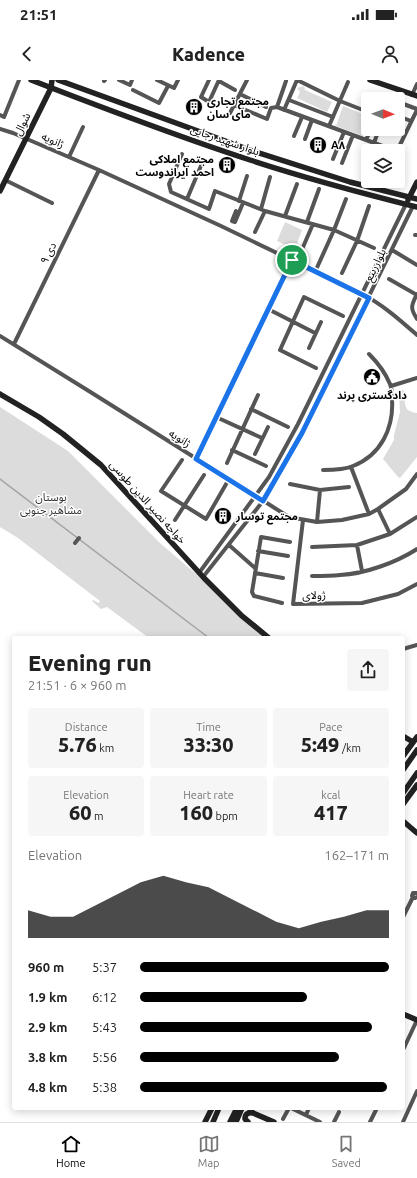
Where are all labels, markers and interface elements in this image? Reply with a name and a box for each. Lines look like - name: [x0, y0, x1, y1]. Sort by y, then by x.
- text: 21:51: [20, 6, 58, 23]
- icon: back: [16, 43, 38, 65]
- icon: person: [379, 43, 401, 65]
- text: Kadence: [172, 44, 245, 64]
- north arrow: [361, 92, 405, 136]
- map controls: [361, 92, 405, 188]
- place label: مجتمع تجاری مای سان: [207, 95, 269, 121]
- building icon: مجتمع تجاری مای سان: [184, 97, 204, 117]
- street label: شوال: [11, 110, 34, 138]
- street label: بلوار شهید رجایی: [189, 123, 261, 158]
- street label: ژانویه: [40, 130, 66, 151]
- building icon: A۸: [308, 135, 328, 155]
- place label: A۸: [331, 139, 346, 151]
- button: layers: [361, 144, 405, 188]
- place label: مجتمع املاکی احمد ایراندوست: [135, 153, 214, 179]
- building icon: مجتمع املاکی احمد ایراندوست: [217, 155, 237, 175]
- street label: ۹ دی: [38, 240, 59, 266]
- pin: [275, 243, 309, 277]
- street label: بلوارربیع: [362, 247, 390, 284]
- icon: arrive: [281, 249, 303, 271]
- public building icon: دادگستری پرند: [362, 367, 382, 387]
- place label: دادگستری پرند: [337, 389, 407, 403]
- street label: ژانویه: [166, 427, 193, 450]
- street label: خواجه نصیر الدین طوسی: [107, 458, 189, 547]
- park label: بوستان مشاهیر جنوبی: [20, 491, 82, 517]
- building icon: مجتمع توسار: [213, 506, 233, 526]
- place label: مجتمع توسار: [235, 510, 298, 525]
- street label: ژولای: [302, 589, 326, 602]
- button: share: [347, 649, 389, 691]
- text: Evening run: [28, 650, 152, 675]
- text: 21:51 · 6 × 960 m: [28, 678, 127, 692]
- text: Distance: [65, 721, 107, 733]
- text: Time: [196, 721, 221, 733]
- text: Pace: [319, 721, 342, 733]
- text: 5.76: [58, 733, 97, 756]
- text: 33:30: [183, 733, 234, 756]
- text: 5:49: [301, 733, 339, 756]
- text: km: [97, 742, 114, 754]
- text: /km: [339, 742, 361, 754]
- text: Elevation: [63, 789, 109, 801]
- text: Heart rate: [183, 789, 234, 801]
- text: kcal: [321, 789, 340, 801]
- text: 60: [69, 801, 91, 824]
- text: 160: [179, 801, 213, 824]
- text: 417: [314, 801, 348, 824]
- text: m: [91, 810, 103, 822]
- text: bpm: [213, 810, 238, 822]
- text: Elevation: [28, 848, 82, 862]
- text: 162–171 m: [324, 848, 389, 862]
- text: 960 m: [28, 960, 64, 974]
- text: 5:37: [92, 960, 117, 974]
- text: 1.9 km: [28, 990, 67, 1004]
- text: 6:12: [92, 990, 117, 1004]
- text: 2.9 km: [28, 1020, 67, 1034]
- text: 5:43: [92, 1020, 117, 1034]
- text: 3.8 km: [28, 1050, 67, 1064]
- text: 5:56: [92, 1050, 117, 1064]
- text: 4.8 km: [28, 1080, 67, 1094]
- text: 5:38: [92, 1080, 117, 1094]
- tab: Home: [56, 1133, 86, 1169]
- tab: Map: [198, 1133, 220, 1169]
- tab: Saved: [332, 1133, 361, 1169]

